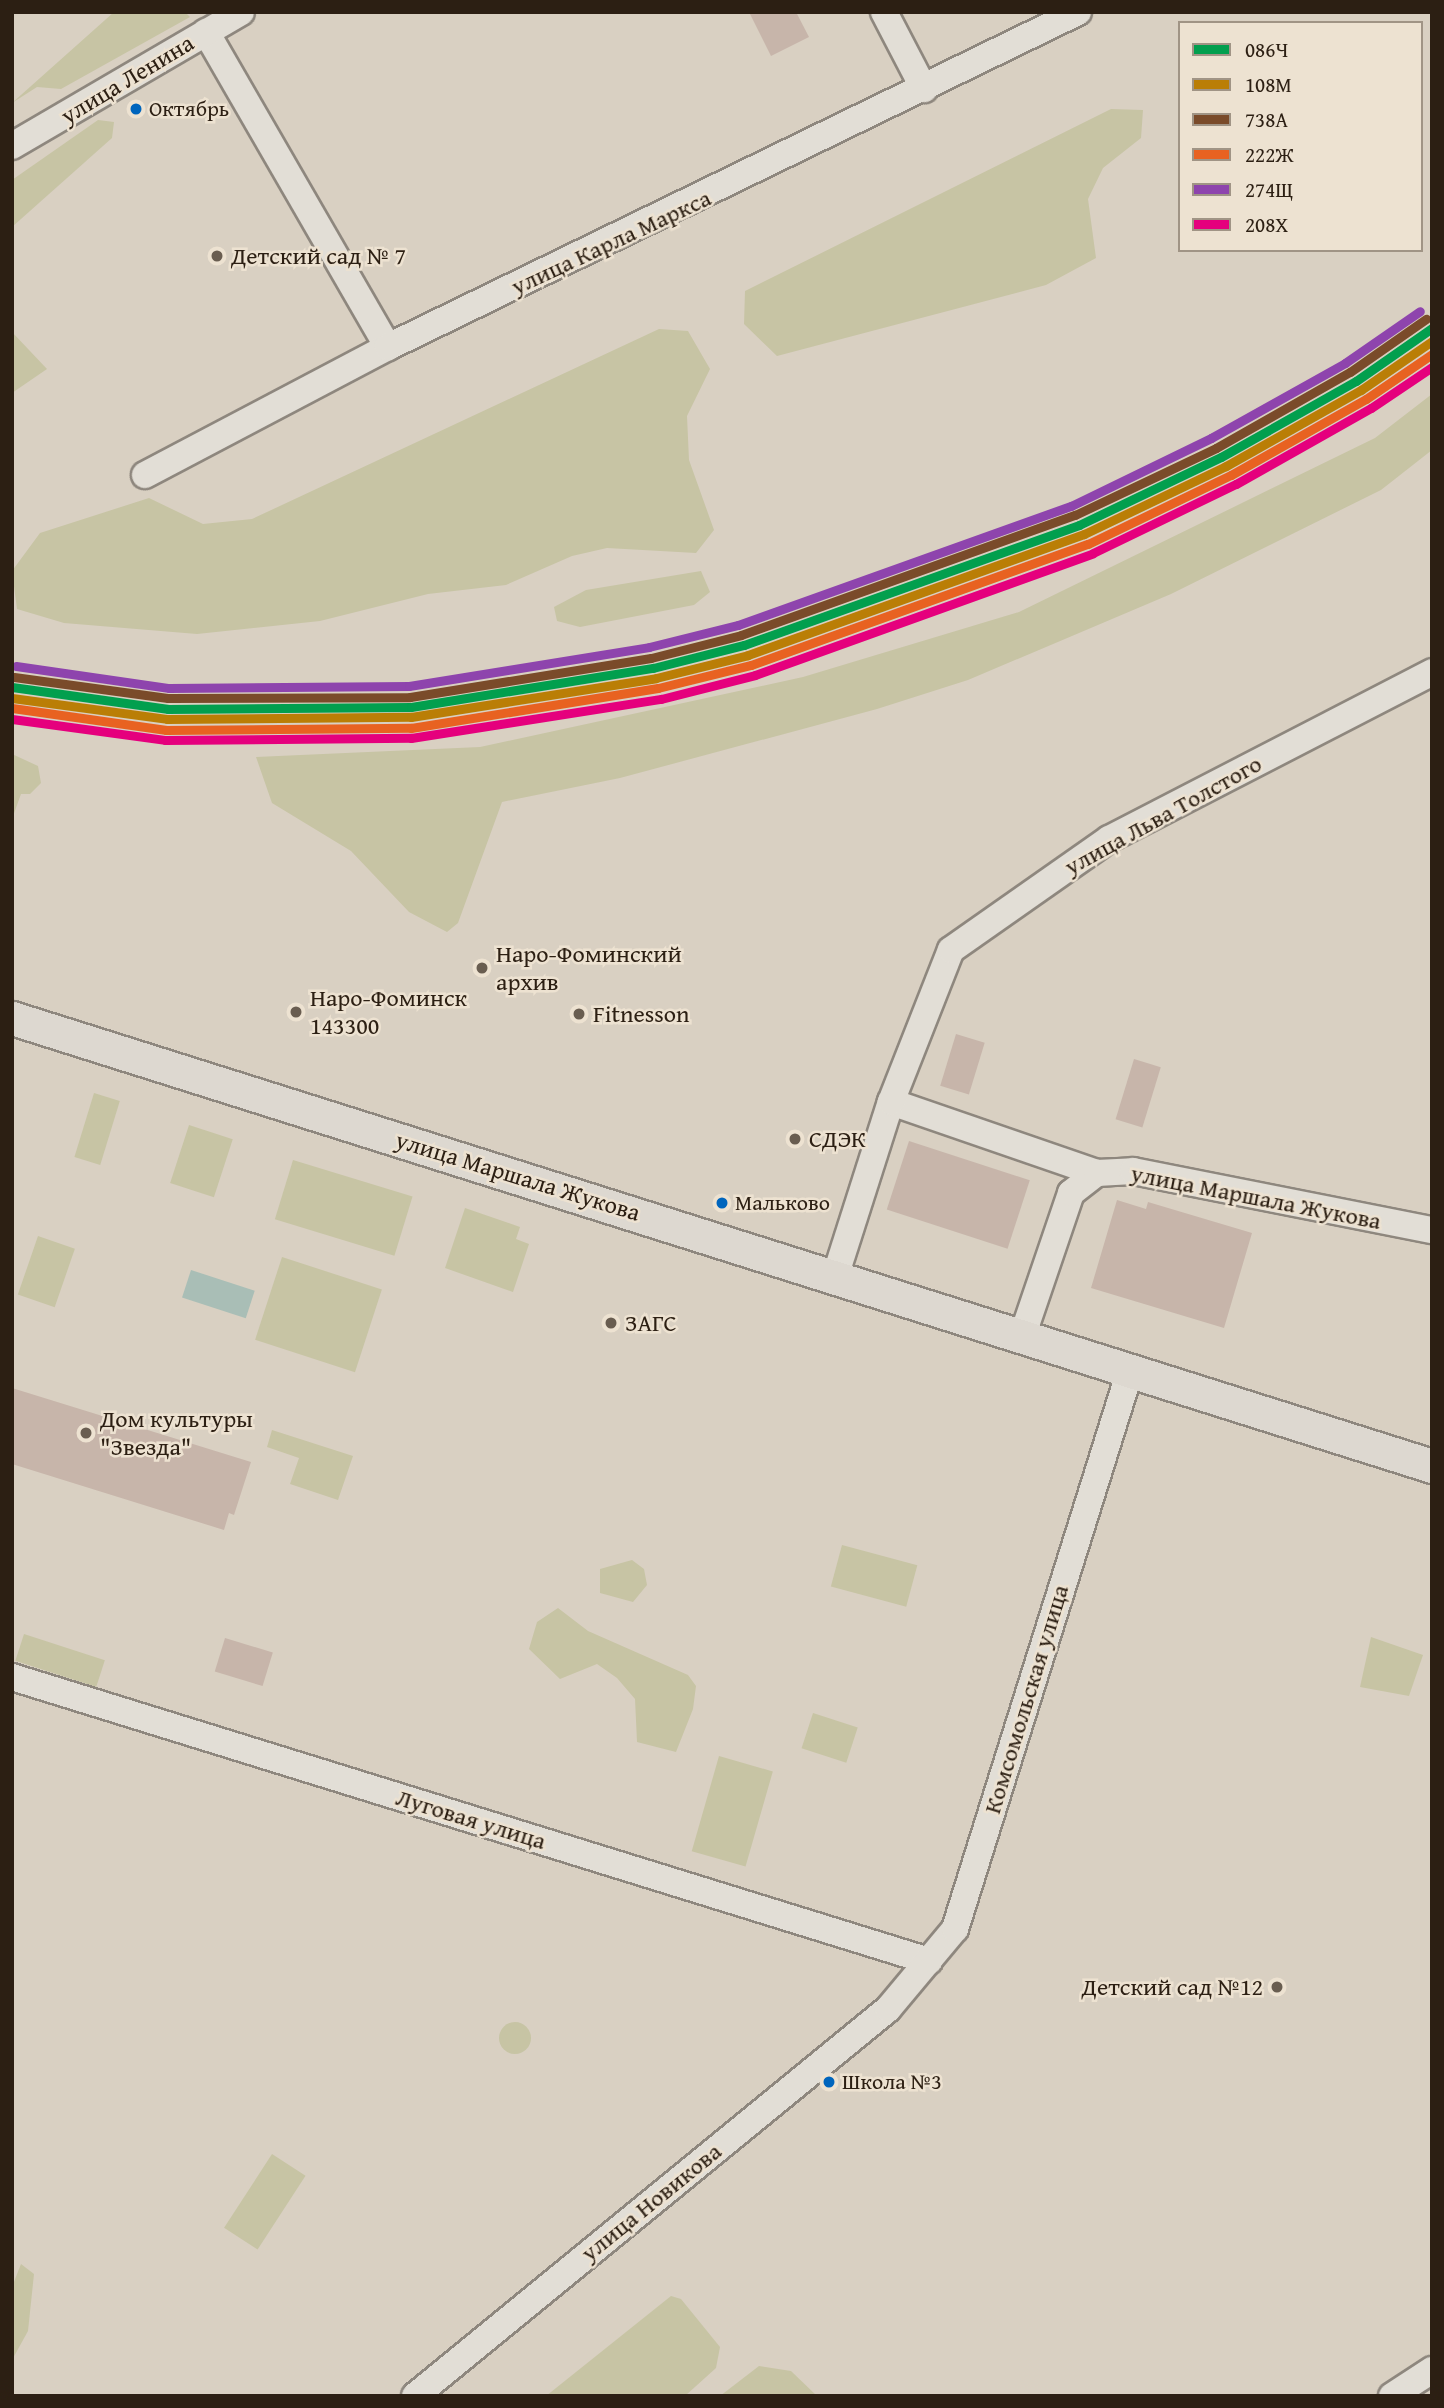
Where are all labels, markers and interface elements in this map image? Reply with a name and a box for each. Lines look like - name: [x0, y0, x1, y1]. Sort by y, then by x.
- legend: [1178, 21, 1423, 252]
- street label: улица Ленина: [55, 28, 199, 130]
- text: 086Ч: [1245, 34, 1288, 65]
- text: 108М: [1245, 69, 1292, 100]
- place label: Октябрь: [149, 96, 229, 122]
- marker: Октябрь: [129, 102, 143, 116]
- text: 738А: [1245, 104, 1288, 135]
- text: 222Ж: [1245, 139, 1294, 170]
- text: 274Щ: [1245, 174, 1293, 205]
- street label: улица Карла Маркса: [507, 183, 715, 301]
- text: 208Х: [1245, 209, 1288, 240]
- place label: Детский сад № 7: [231, 242, 406, 270]
- marker: Детский сад № 7: [209, 248, 225, 264]
- street label: улица Льва Толстого: [1059, 749, 1267, 881]
- place label: Наро-Фоминский архив: [496, 940, 682, 996]
- marker: Наро-Фоминский архив: [474, 960, 490, 976]
- place label: Наро-Фоминск 143300: [310, 984, 467, 1040]
- place label: Fitnesson: [593, 1000, 689, 1028]
- marker: Наро-Фоминск 143300: [288, 1004, 304, 1020]
- marker: Fitnesson: [571, 1006, 587, 1022]
- street label: улица Маршала Жукова: [392, 1125, 644, 1227]
- place label: СДЭК: [809, 1125, 866, 1153]
- marker: СДЭК: [787, 1131, 803, 1147]
- street label: улица Маршала Жукова: [1128, 1159, 1384, 1235]
- place label: Мальково: [735, 1190, 830, 1216]
- marker: Мальково: [715, 1196, 729, 1210]
- place label: ЗАГС: [625, 1309, 677, 1337]
- marker: ЗАГС: [603, 1315, 619, 1331]
- place label: Дом культуры "Звезда": [100, 1405, 253, 1461]
- marker: Дом культуры "Звезда": [78, 1425, 94, 1441]
- street label: Комсомольская улица: [977, 1581, 1075, 1817]
- street label: Луговая улица: [393, 1783, 549, 1855]
- place label: Детский сад №12: [1082, 1973, 1263, 2001]
- marker: Детский сад №12: [1269, 1979, 1285, 1995]
- place label: Школа №3: [842, 2069, 942, 2095]
- marker: Школа №3: [822, 2075, 836, 2089]
- street label: улица Новикова: [575, 2137, 727, 2267]

